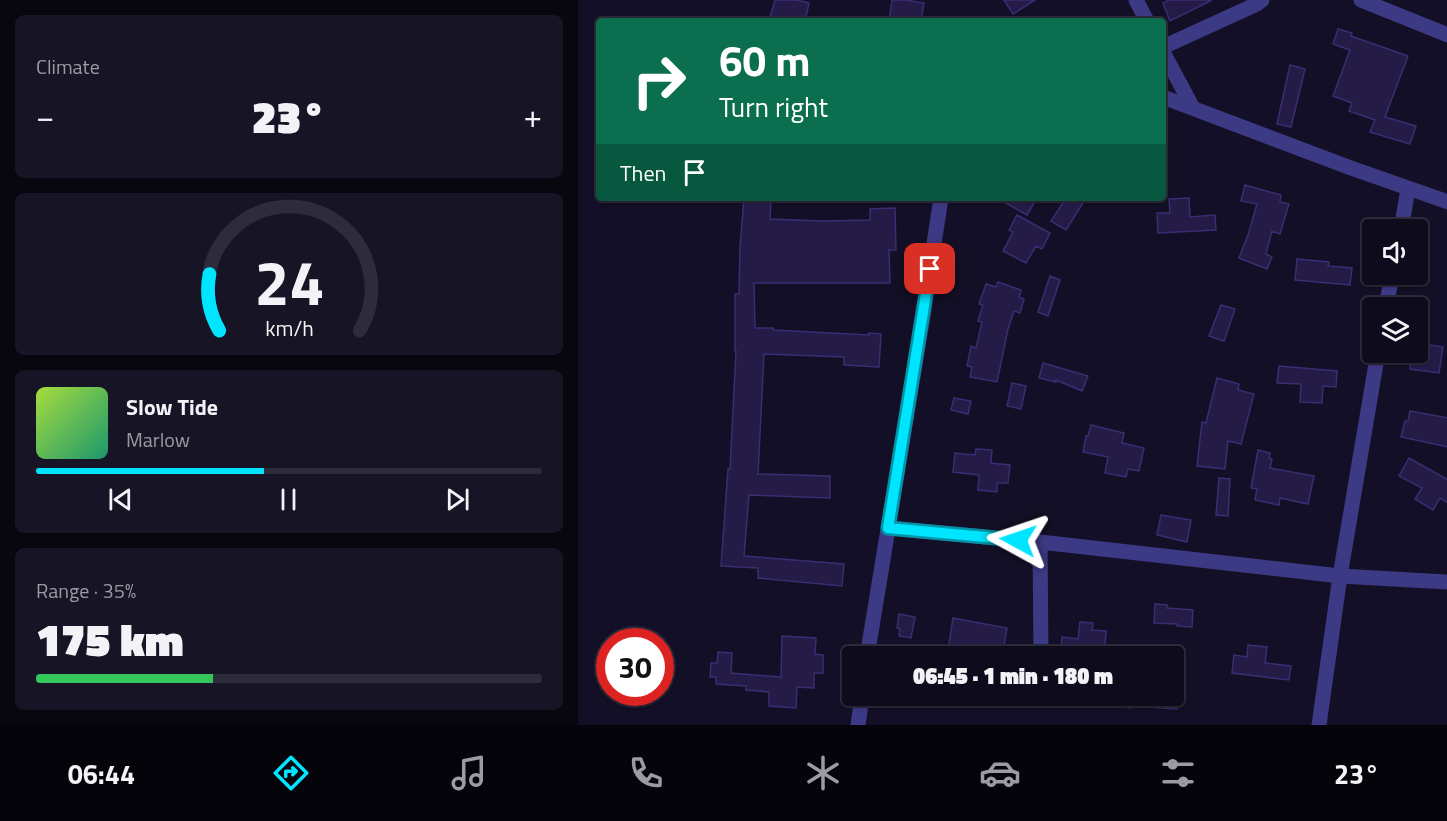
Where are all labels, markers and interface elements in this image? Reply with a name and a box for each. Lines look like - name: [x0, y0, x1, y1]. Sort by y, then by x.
- text: 60 m: [719, 28, 811, 92]
- icon: right: [620, 42, 698, 120]
- text: Climate: [36, 51, 100, 82]
- text: 23°: [252, 82, 326, 150]
- text: Turn right: [719, 86, 828, 127]
- text: −: [36, 91, 54, 141]
- text: +: [524, 91, 542, 141]
- text: Then: [620, 156, 666, 190]
- icon: arrive: [678, 156, 711, 189]
- map controls: [1362, 219, 1428, 363]
- button: sound: [1362, 219, 1428, 285]
- text: 24: [254, 234, 324, 329]
- pin: [904, 243, 955, 294]
- icon: arrive: [913, 252, 946, 285]
- button: layers: [1362, 297, 1428, 363]
- text: km/h: [265, 312, 313, 344]
- text: Slow Tide: [126, 390, 218, 424]
- text: Marlow: [126, 424, 190, 455]
- icon: previous: [104, 483, 137, 516]
- icon: pause: [272, 483, 305, 516]
- icon: next: [441, 483, 474, 516]
- position arrow: [986, 508, 1050, 572]
- text: Range · 35%: [36, 575, 136, 606]
- text: 175 km: [36, 605, 184, 673]
- speed limit sign: 30: [596, 628, 674, 706]
- text: 06:45 · 1 min · 180 m: [913, 659, 1113, 693]
- icon: directions: [270, 752, 312, 794]
- icon: music: [448, 752, 490, 794]
- icon: phone: [625, 752, 667, 794]
- icon: climate: [802, 752, 844, 794]
- icon: car: [979, 752, 1021, 794]
- icon: filters: [1157, 752, 1199, 794]
- text: 06:44: [68, 753, 135, 794]
- text: 23°: [1334, 753, 1379, 794]

